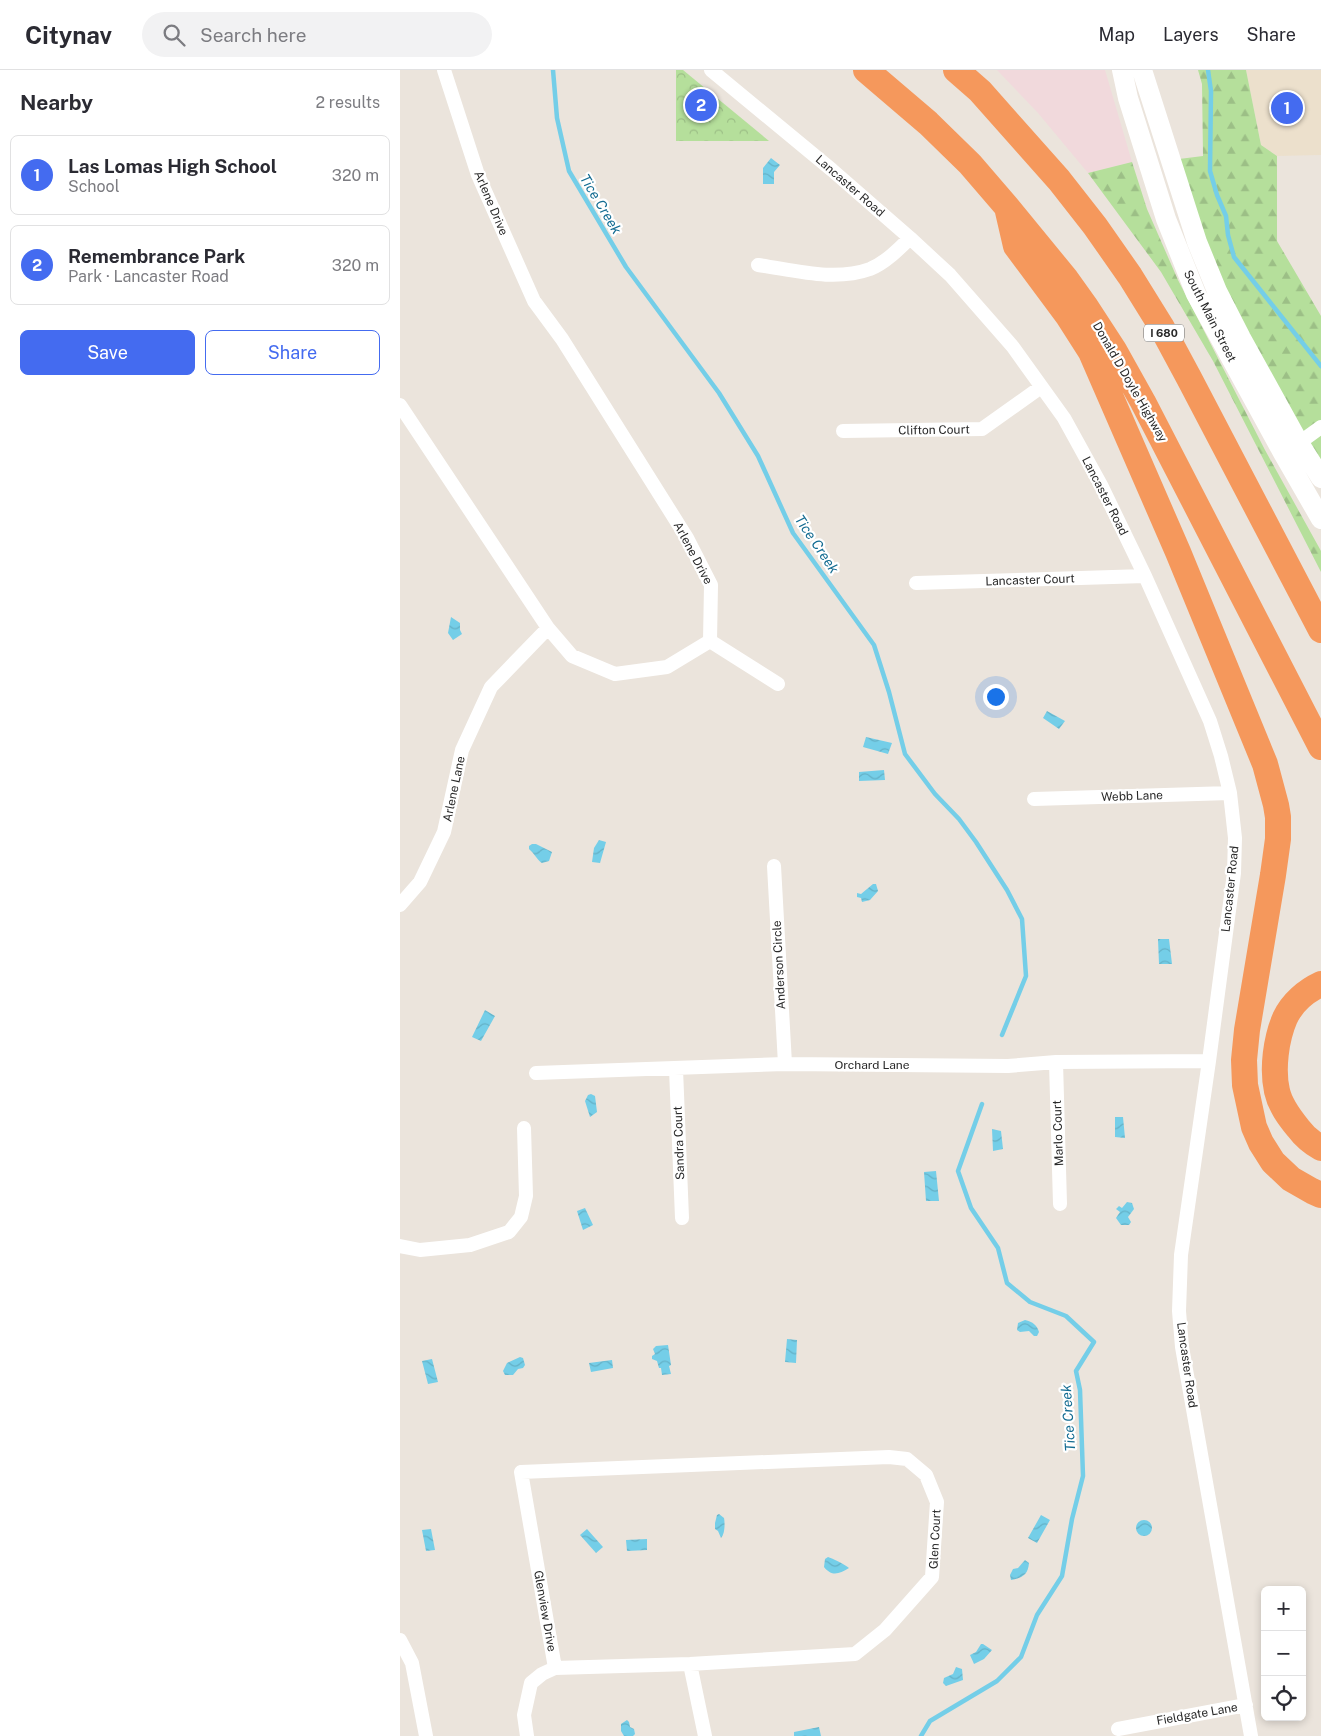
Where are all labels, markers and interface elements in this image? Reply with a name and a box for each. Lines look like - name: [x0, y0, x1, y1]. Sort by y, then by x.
- search box: [142, 12, 492, 57]
- text: Citynav: [25, 21, 112, 49]
- icon: search: [160, 21, 188, 49]
- text: Search here: [200, 24, 307, 46]
- text: Map: [1099, 24, 1135, 45]
- text: Layers: [1163, 24, 1219, 45]
- text: Share: [1247, 24, 1296, 45]
- pin: 2: [685, 86, 717, 124]
- pin: 1: [1271, 89, 1303, 127]
- text: Nearby: [20, 90, 93, 115]
- text: 2 results: [315, 93, 380, 112]
- street label: Lancaster Road: [813, 152, 887, 220]
- text: Las Lomas High School: [68, 155, 277, 177]
- text: 1: [34, 166, 40, 185]
- text: 320 m: [332, 166, 379, 185]
- street label: Arlene Drive: [471, 169, 511, 237]
- water label: Tice Creek: [577, 171, 625, 237]
- text: School: [68, 177, 119, 196]
- text: Remembrance Park: [68, 245, 245, 267]
- text: 2: [32, 256, 42, 275]
- text: 320 m: [332, 256, 379, 275]
- text: Park · Lancaster Road: [68, 267, 229, 286]
- street label: South Main Street: [1181, 268, 1239, 365]
- street label: Donald D Doyle Highway: [1090, 320, 1170, 445]
- road number: I 680: [1144, 324, 1184, 342]
- button: Save: [20, 330, 195, 375]
- button: Share: [205, 330, 380, 375]
- street label: Clifton Court: [898, 422, 970, 438]
- street label: Lancaster Road: [1079, 454, 1131, 538]
- water label: Tice Creek: [792, 512, 843, 577]
- street label: Arlene Drive: [671, 519, 715, 587]
- street label: Lancaster Court: [985, 571, 1075, 589]
- your location: [983, 684, 1009, 710]
- street label: Arlene Lane: [440, 755, 468, 823]
- street label: Webb Lane: [1101, 788, 1163, 804]
- street label: Lancaster Road: [1219, 845, 1241, 933]
- street label: Anderson Circle: [770, 920, 788, 1010]
- street label: Orchard Lane: [834, 1058, 910, 1072]
- street label: Marlo Court: [1050, 1099, 1066, 1166]
- street label: Sandra Court: [671, 1105, 687, 1180]
- street label: Lancaster Road: [1174, 1321, 1200, 1409]
- water label: Tice Creek: [1058, 1384, 1078, 1452]
- street label: Glen Court: [926, 1508, 944, 1569]
- street label: Glenview Drive: [531, 1569, 559, 1653]
- map controls: [1261, 1586, 1306, 1721]
- button: +: [1261, 1586, 1306, 1631]
- button: −: [1261, 1631, 1306, 1676]
- button: locate: [1261, 1676, 1306, 1721]
- street label: Fieldgate Lane: [1155, 1700, 1239, 1728]

